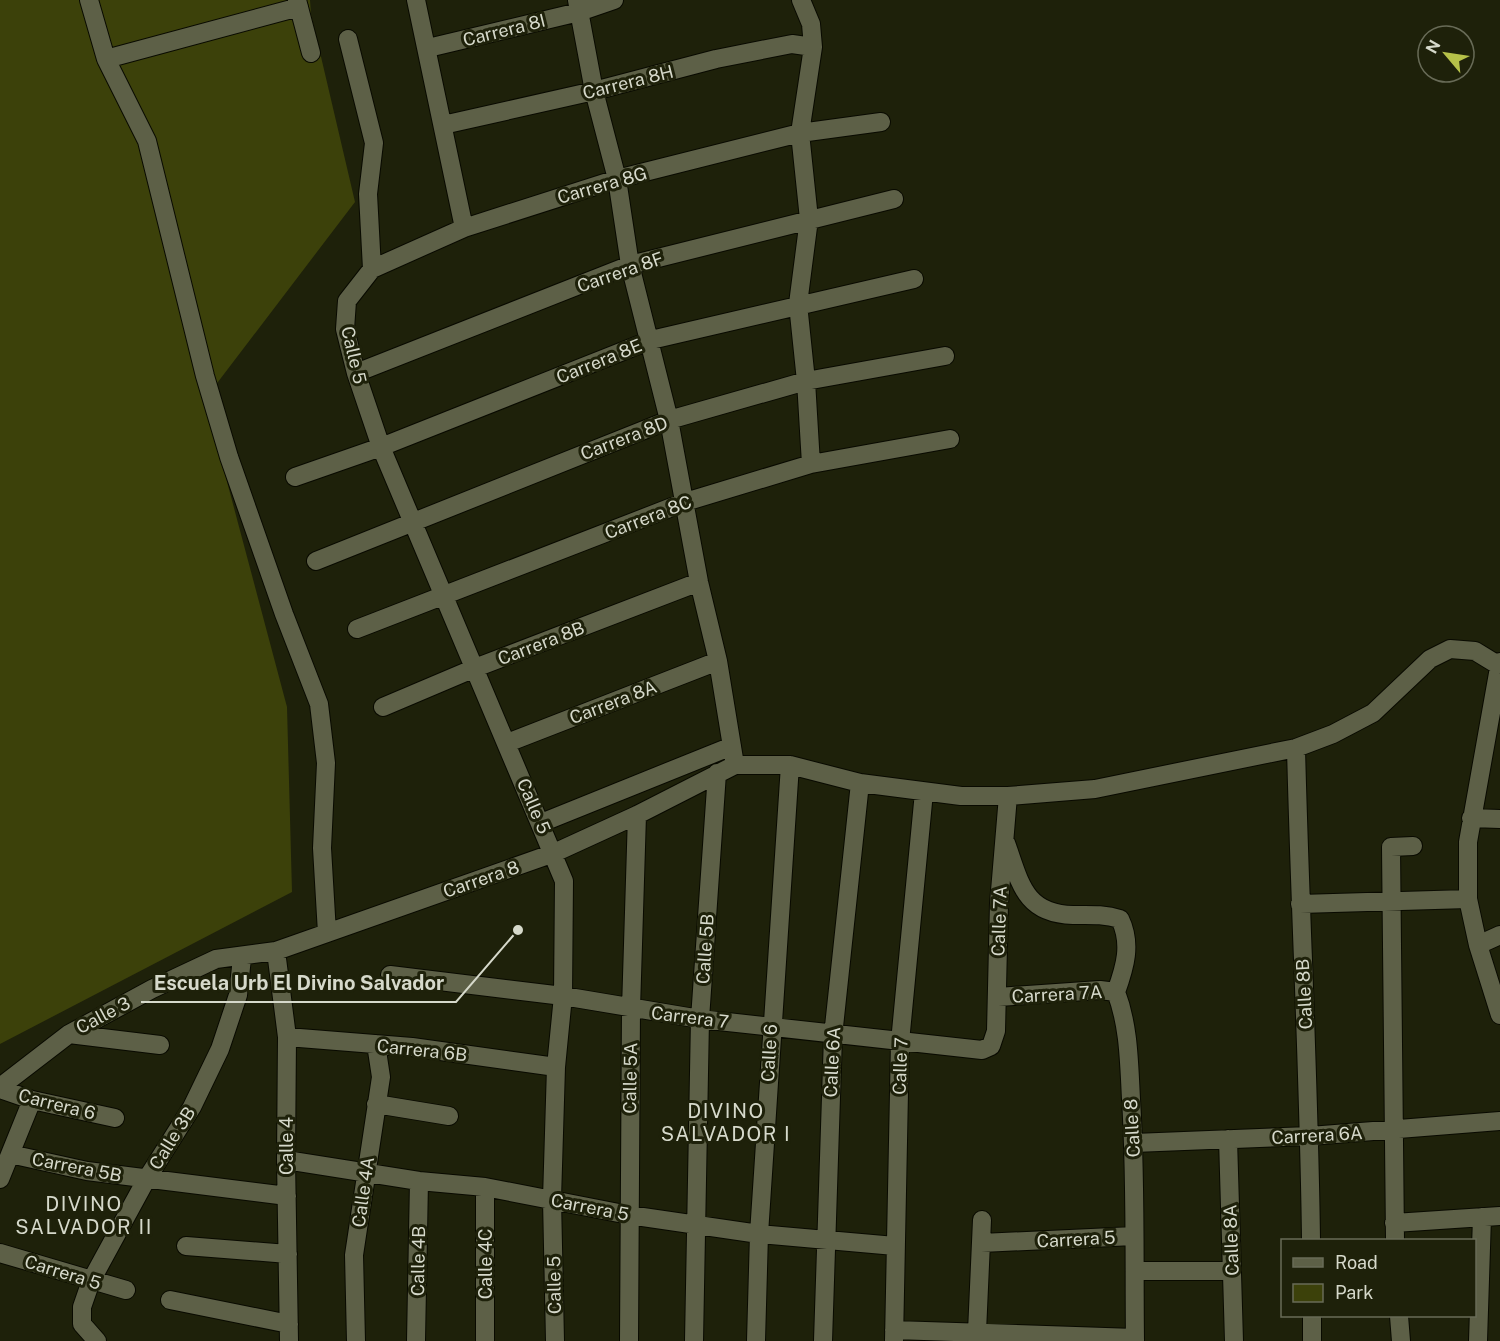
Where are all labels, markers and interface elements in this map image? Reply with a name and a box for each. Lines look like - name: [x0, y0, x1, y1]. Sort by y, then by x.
- street label: Carrera 8I: [461, 10, 547, 50]
- north arrow: [1416, 24, 1476, 84]
- text: N: [1422, 37, 1445, 57]
- street label: Carrera 8H: [580, 61, 676, 103]
- street label: Carrera 8G: [555, 162, 649, 208]
- street label: Carrera 8F: [574, 247, 666, 297]
- street label: Calle 5: [337, 324, 371, 386]
- street label: Carrera 8E: [553, 334, 645, 388]
- street label: Carrera 8D: [578, 412, 670, 464]
- street label: Carrera 8C: [602, 491, 694, 543]
- street label: Carrera 8B: [495, 617, 587, 669]
- street label: Carrera 8A: [566, 676, 660, 728]
- street label: Calle 5: [513, 775, 555, 837]
- street label: Carrera 8: [440, 856, 522, 902]
- street label: Calle 7A: [987, 885, 1011, 957]
- street label: Calle 5B: [692, 913, 718, 985]
- street label: Calle 8B: [1292, 958, 1316, 1030]
- callout: Escuela Urb El Divino Salvador: [141, 964, 456, 1002]
- text: Escuela Urb El Divino Salvador: [154, 971, 444, 995]
- street label: Carrera 7A: [1011, 981, 1103, 1007]
- street label: Calle 3: [72, 992, 134, 1038]
- street label: Carrera 7: [650, 1002, 730, 1032]
- street label: Calle 6: [757, 1023, 781, 1083]
- street label: Calle 6A: [820, 1026, 844, 1098]
- street label: Carrera 6B: [376, 1035, 468, 1065]
- street label: Calle 7: [889, 1037, 911, 1095]
- street label: Calle 5A: [619, 1042, 641, 1114]
- street label: Carrera 6: [16, 1084, 98, 1124]
- street label: Calle 8: [1120, 1098, 1144, 1158]
- district label: DIVINO SALVADOR I: [661, 1099, 791, 1146]
- street label: Calle 3B: [144, 1103, 200, 1173]
- street label: Calle 4: [276, 1117, 297, 1175]
- street label: Carrera 6A: [1271, 1122, 1363, 1148]
- street label: Carrera 5B: [30, 1148, 124, 1186]
- street label: Calle 4A: [348, 1155, 378, 1229]
- street label: Carrera 5: [549, 1189, 631, 1225]
- district label: DIVINO SALVADOR II: [15, 1192, 153, 1239]
- street label: Calle 8A: [1219, 1204, 1243, 1276]
- street label: Calle 4B: [407, 1226, 429, 1296]
- street label: Carrera 5: [1036, 1226, 1116, 1252]
- street label: Calle 4C: [475, 1229, 496, 1299]
- legend: [1281, 1239, 1476, 1317]
- street label: Carrera 5: [22, 1250, 104, 1294]
- text: Road: [1335, 1252, 1378, 1273]
- street label: Calle 5: [543, 1256, 565, 1314]
- text: Park: [1335, 1282, 1373, 1303]

